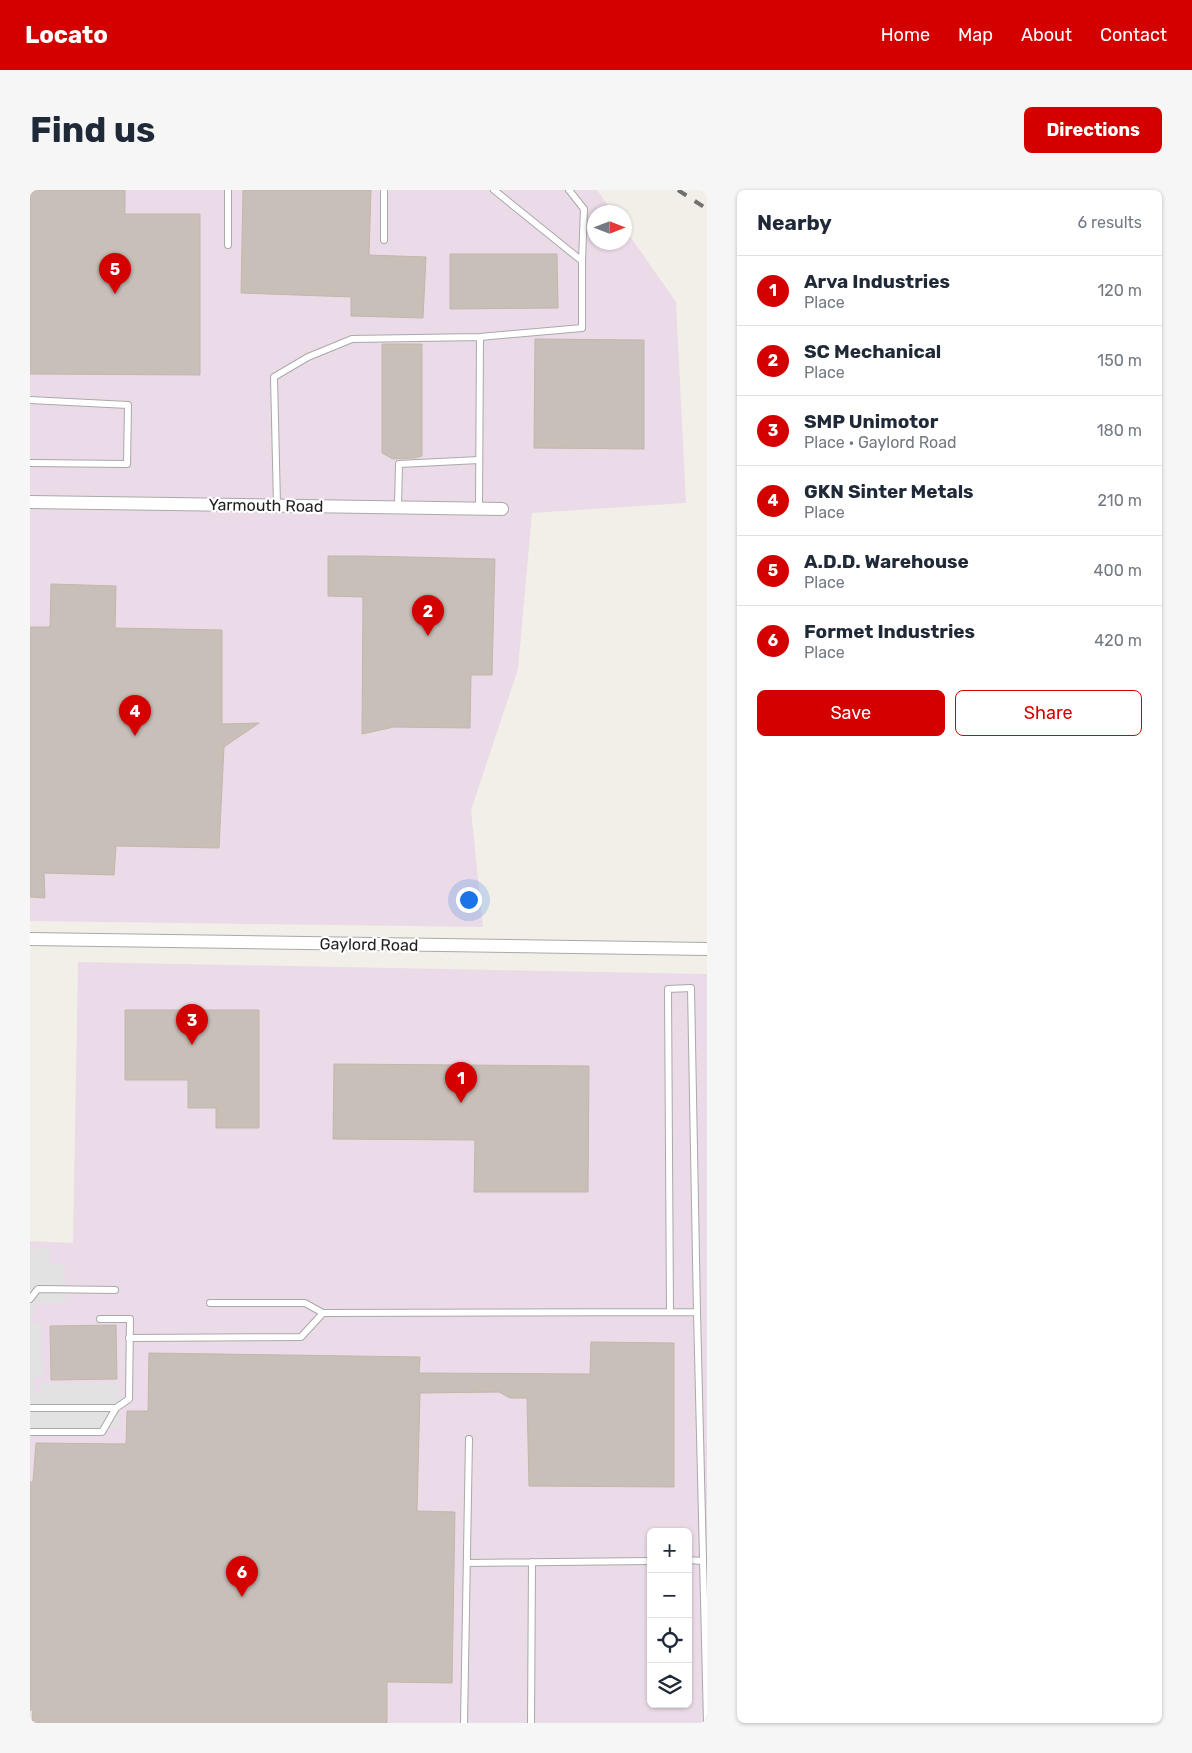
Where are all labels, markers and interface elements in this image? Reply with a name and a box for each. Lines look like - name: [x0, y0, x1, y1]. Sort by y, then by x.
- text: Locato: [25, 21, 108, 49]
- text: Home: [881, 24, 930, 46]
- text: Map: [958, 24, 993, 46]
- text: About: [1021, 24, 1072, 46]
- text: Contact: [1100, 24, 1167, 46]
- button: Directions: [1024, 107, 1162, 153]
- text: Find us: [30, 109, 155, 151]
- north arrow: [587, 205, 632, 250]
- text: Nearby: [757, 210, 832, 235]
- text: 6 results: [1077, 213, 1142, 232]
- pin: 5: [99, 253, 131, 294]
- text: Arva Industries: [804, 270, 950, 293]
- text: 1: [769, 281, 777, 300]
- text: 120 m: [1097, 281, 1142, 300]
- text: Place: [804, 293, 845, 312]
- text: SC Mechanical: [804, 340, 941, 363]
- text: 2: [768, 351, 778, 370]
- text: 150 m: [1097, 351, 1142, 370]
- text: Place: [804, 363, 845, 382]
- text: SMP Unimotor: [804, 410, 938, 433]
- text: 3: [768, 421, 778, 440]
- text: 180 m: [1097, 421, 1142, 440]
- text: Place · Gaylord Road: [804, 433, 957, 452]
- text: GKN Sinter Metals: [804, 480, 974, 503]
- text: 4: [768, 491, 778, 510]
- text: 210 m: [1097, 491, 1142, 510]
- street label: Yarmouth Road: [209, 495, 323, 516]
- text: Place: [804, 503, 845, 522]
- text: A.D.D. Warehouse: [804, 550, 969, 573]
- text: 5: [768, 561, 778, 580]
- text: 400 m: [1094, 561, 1142, 580]
- text: Place: [804, 573, 845, 592]
- pin: 2: [412, 595, 444, 636]
- text: Formet Industries: [804, 620, 975, 643]
- text: 6: [768, 631, 778, 650]
- text: 420 m: [1094, 631, 1142, 650]
- text: Place: [804, 643, 845, 662]
- button: Save: [757, 690, 945, 736]
- button: Share: [955, 690, 1142, 736]
- pin: 4: [119, 695, 151, 736]
- your location: [456, 887, 482, 913]
- street label: Gaylord Road: [319, 934, 419, 955]
- pin: 3: [176, 1004, 208, 1045]
- pin: 1: [445, 1062, 477, 1103]
- map controls: [647, 1528, 692, 1708]
- button: +: [647, 1528, 692, 1573]
- pin: 6: [226, 1556, 258, 1597]
- button: −: [647, 1573, 692, 1618]
- button: locate: [647, 1618, 692, 1663]
- button: layers: [647, 1663, 692, 1708]

